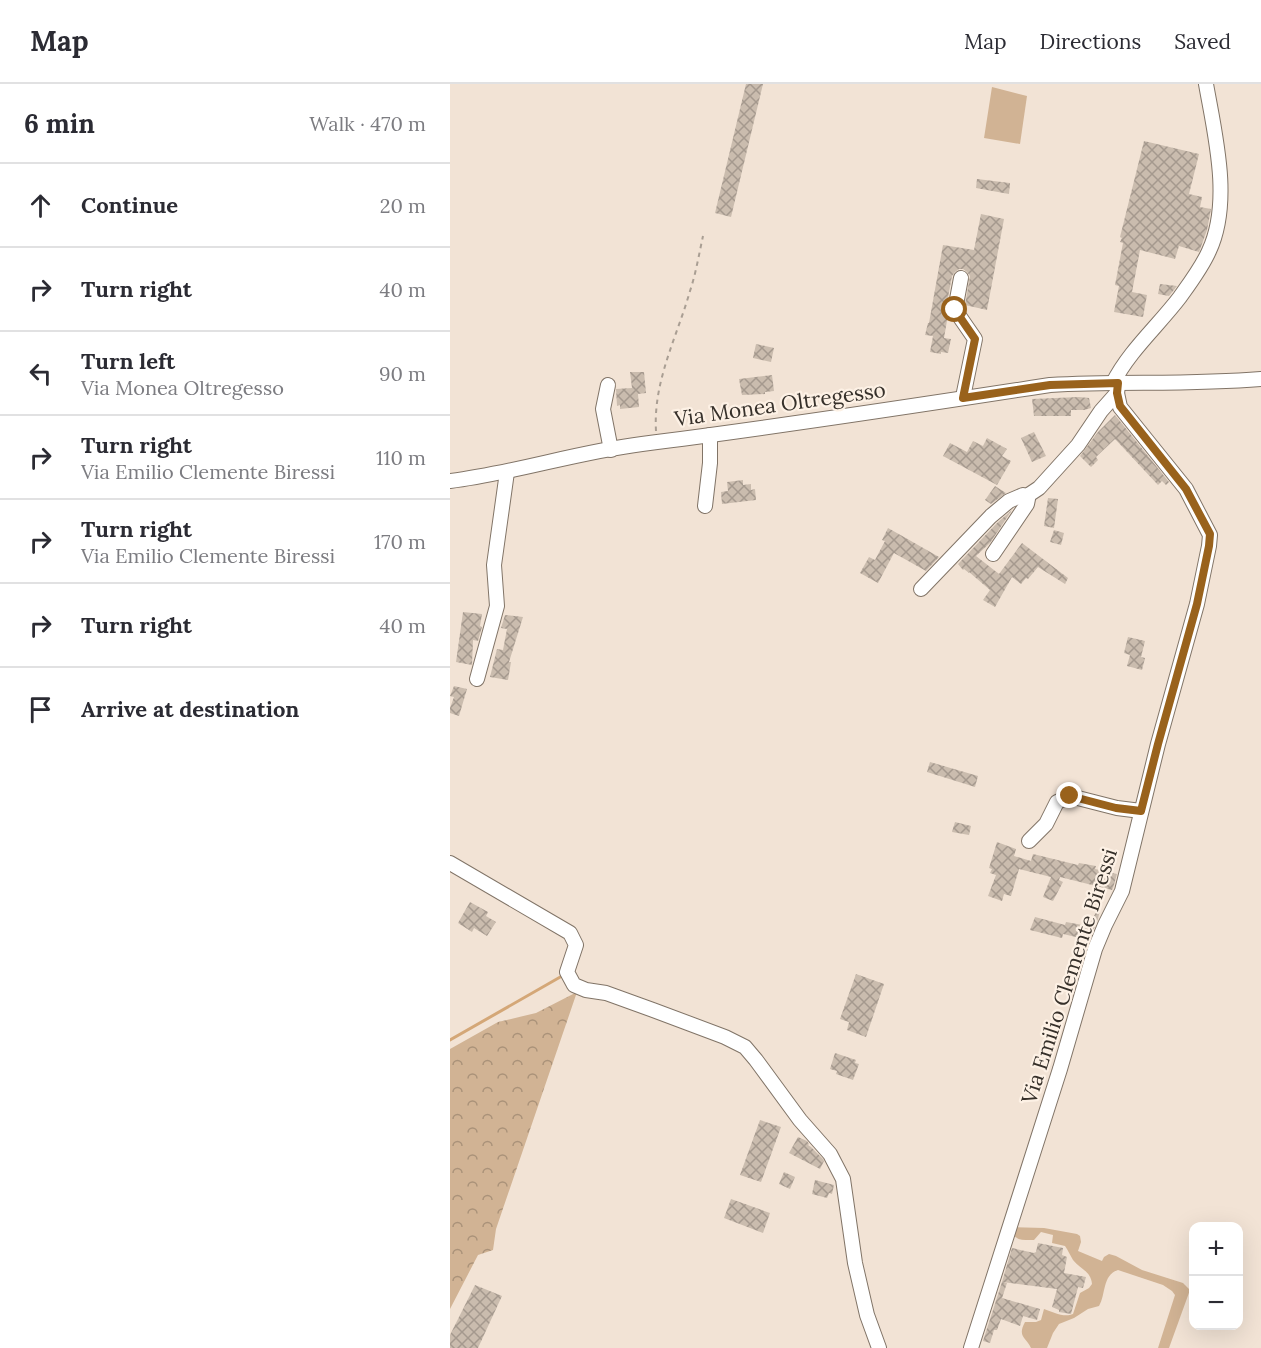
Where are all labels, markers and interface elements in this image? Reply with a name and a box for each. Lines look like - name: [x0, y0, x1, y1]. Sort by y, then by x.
- text: Map: [30, 23, 89, 59]
- text: Map: [964, 28, 1007, 55]
- text: Directions: [1040, 28, 1141, 55]
- text: Saved: [1174, 28, 1231, 55]
- text: 6 min: [24, 107, 95, 140]
- text: Walk · 470 m: [309, 111, 426, 136]
- icon: ahead: [24, 189, 57, 222]
- text: Continue: [81, 191, 178, 219]
- text: 20 m: [380, 193, 426, 218]
- icon: right: [24, 273, 57, 306]
- text: Turn right: [81, 275, 192, 303]
- text: 40 m: [380, 277, 426, 302]
- route start: [941, 296, 967, 322]
- text: Turn left: [81, 347, 175, 375]
- icon: left: [24, 357, 57, 390]
- text: 90 m: [379, 361, 426, 386]
- text: Via Monea Oltregesso: [81, 375, 284, 400]
- street label: Via Monea Oltregesso: [672, 376, 887, 432]
- text: Turn right: [81, 431, 192, 459]
- icon: right: [24, 441, 57, 474]
- text: 110 m: [376, 445, 426, 470]
- text: Via Emilio Clemente Biressi: [81, 459, 335, 484]
- text: Turn right: [81, 515, 192, 543]
- icon: right: [24, 525, 57, 558]
- text: 170 m: [374, 529, 426, 554]
- text: Via Emilio Clemente Biressi: [81, 543, 335, 568]
- icon: right: [24, 609, 57, 642]
- text: Turn right: [81, 611, 192, 639]
- text: 40 m: [380, 613, 426, 638]
- icon: arrive: [24, 693, 57, 726]
- text: Arrive at destination: [81, 695, 299, 723]
- route end: [1056, 782, 1082, 808]
- street label: Via Emilio Clemente Biressi: [1015, 845, 1123, 1108]
- map controls: [1189, 1222, 1243, 1330]
- button: +: [1189, 1222, 1243, 1276]
- button: −: [1189, 1276, 1243, 1330]

